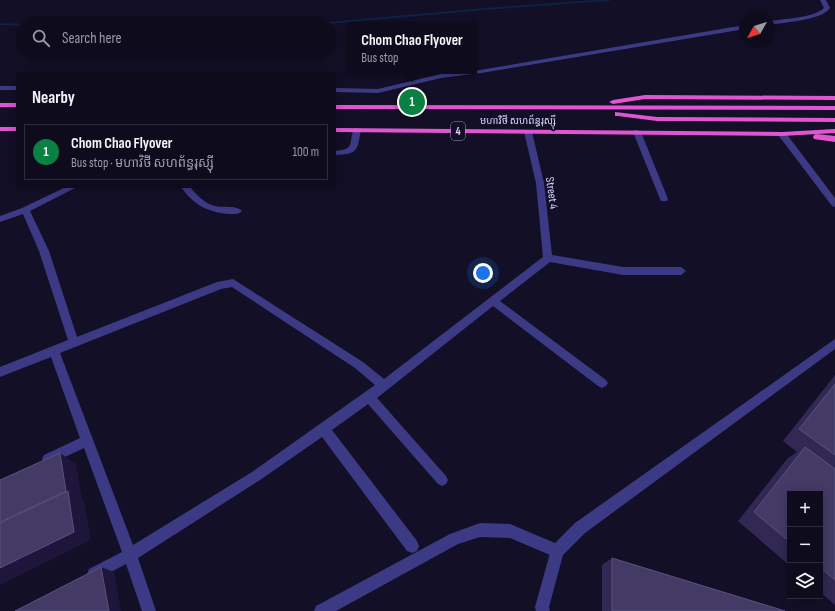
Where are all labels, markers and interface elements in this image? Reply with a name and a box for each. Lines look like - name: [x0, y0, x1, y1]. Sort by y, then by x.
- north arrow: [739, 12, 775, 48]
- search box: [16, 16, 336, 60]
- popup: [347, 22, 477, 74]
- icon: search: [30, 27, 52, 49]
- text: Search here: [62, 29, 122, 48]
- text: Chom Chao Flyover: [361, 31, 463, 50]
- text: Bus stop: [361, 50, 399, 66]
- pin: 1: [399, 87, 425, 117]
- text: Nearby: [32, 88, 75, 108]
- street label: មហាវិថី សហព័ន្ធរុស្ស៊ី: [480, 114, 556, 130]
- road number: 4: [451, 122, 465, 140]
- text: Chom Chao Flyover: [71, 134, 173, 153]
- text: 1: [43, 144, 49, 160]
- text: 100 m: [292, 144, 319, 160]
- text: Bus stop · មហាវិថី សហព័ន្ធរុស្ស៊ី: [71, 155, 214, 171]
- street label: Street 4: [542, 176, 561, 210]
- your location: [473, 263, 493, 283]
- map controls: [787, 491, 823, 599]
- button: +: [787, 491, 823, 527]
- button: −: [787, 527, 823, 563]
- button: layers: [787, 563, 823, 599]

